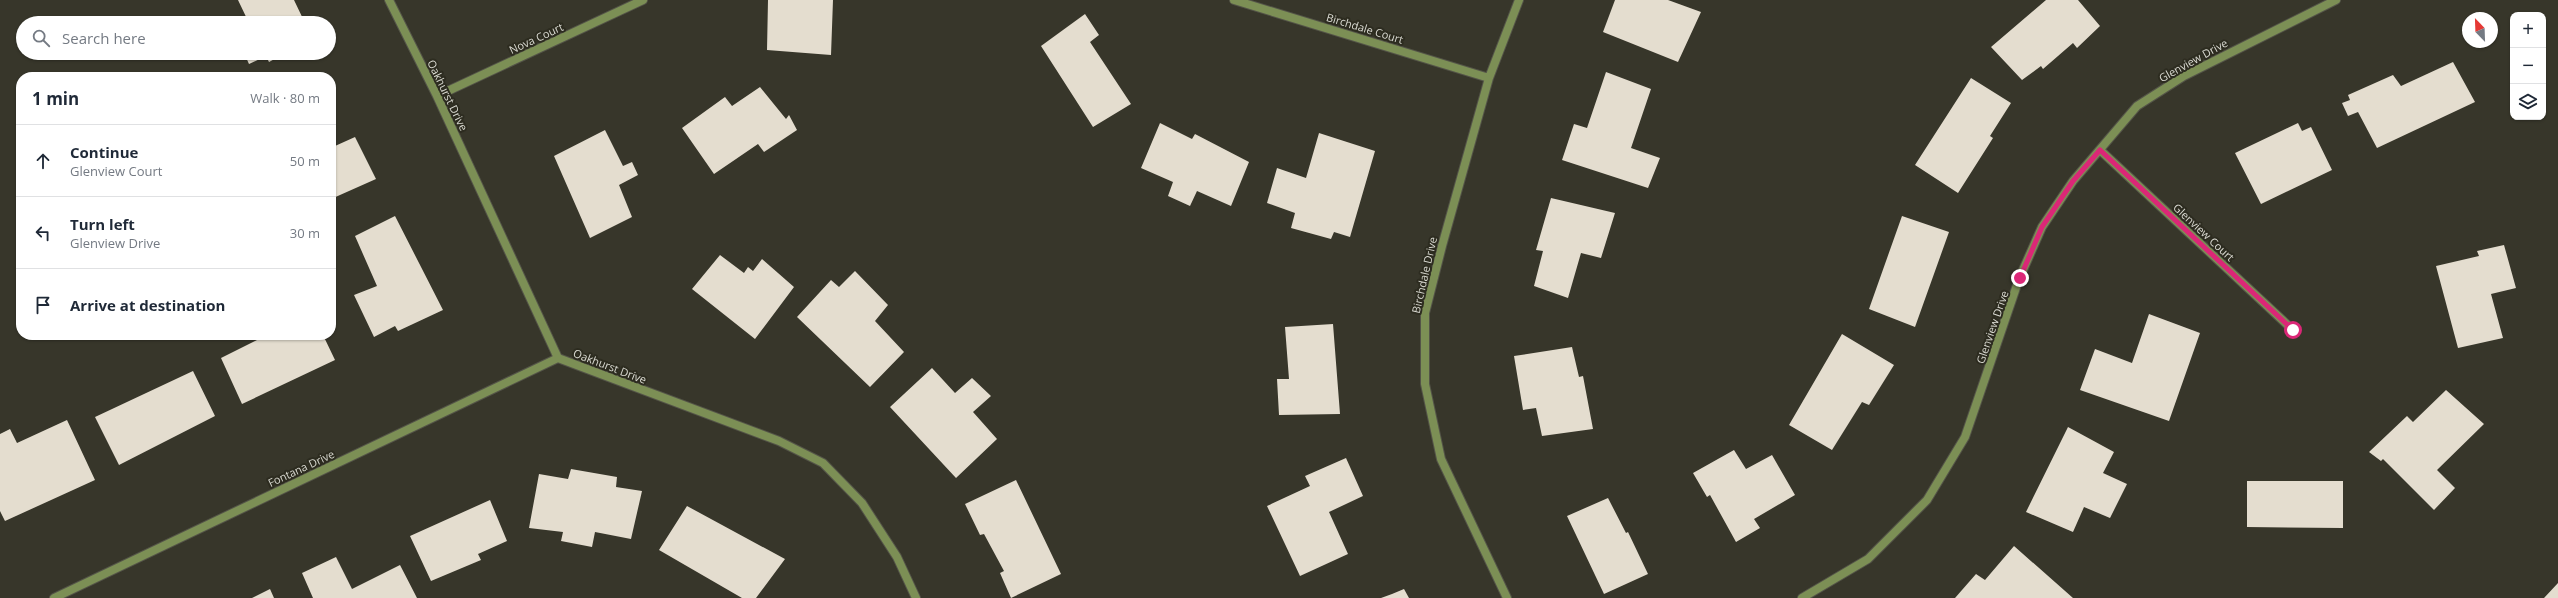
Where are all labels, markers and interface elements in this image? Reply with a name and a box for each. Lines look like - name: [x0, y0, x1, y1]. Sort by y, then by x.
- street label: Birchdale Court: [1325, 9, 1405, 47]
- north arrow: [2462, 12, 2498, 48]
- map controls: [2510, 12, 2546, 120]
- button: +: [2510, 12, 2546, 48]
- search box: [16, 16, 336, 60]
- street label: Nova Court: [507, 19, 566, 57]
- icon: search: [30, 27, 52, 49]
- text: Search here: [62, 28, 146, 48]
- street label: Glenview Drive: [2156, 35, 2230, 85]
- button: −: [2510, 48, 2546, 84]
- street label: Oakhurst Drive: [424, 57, 472, 133]
- button: layers: [2510, 84, 2546, 120]
- text: 1 min: [32, 87, 79, 110]
- text: Walk · 80 m: [250, 89, 320, 107]
- text: Continue: [70, 142, 138, 162]
- icon: ahead: [32, 150, 54, 172]
- text: 50 m: [290, 152, 320, 170]
- text: Glenview Court: [70, 162, 162, 180]
- street label: Glenview Court: [2170, 200, 2238, 264]
- text: Turn left: [70, 214, 135, 234]
- icon: left: [32, 222, 54, 244]
- text: 30 m: [290, 224, 320, 242]
- text: Glenview Drive: [70, 234, 160, 252]
- street label: Birchdale Drive: [1408, 235, 1440, 315]
- route end: [2011, 269, 2029, 287]
- street label: Glenview Drive: [1972, 288, 2012, 366]
- icon: arrive: [32, 294, 54, 316]
- text: Arrive at destination: [70, 295, 225, 315]
- route start: [2284, 321, 2302, 339]
- street label: Oakhurst Drive: [571, 345, 649, 387]
- street label: Fontana Drive: [265, 446, 337, 490]

